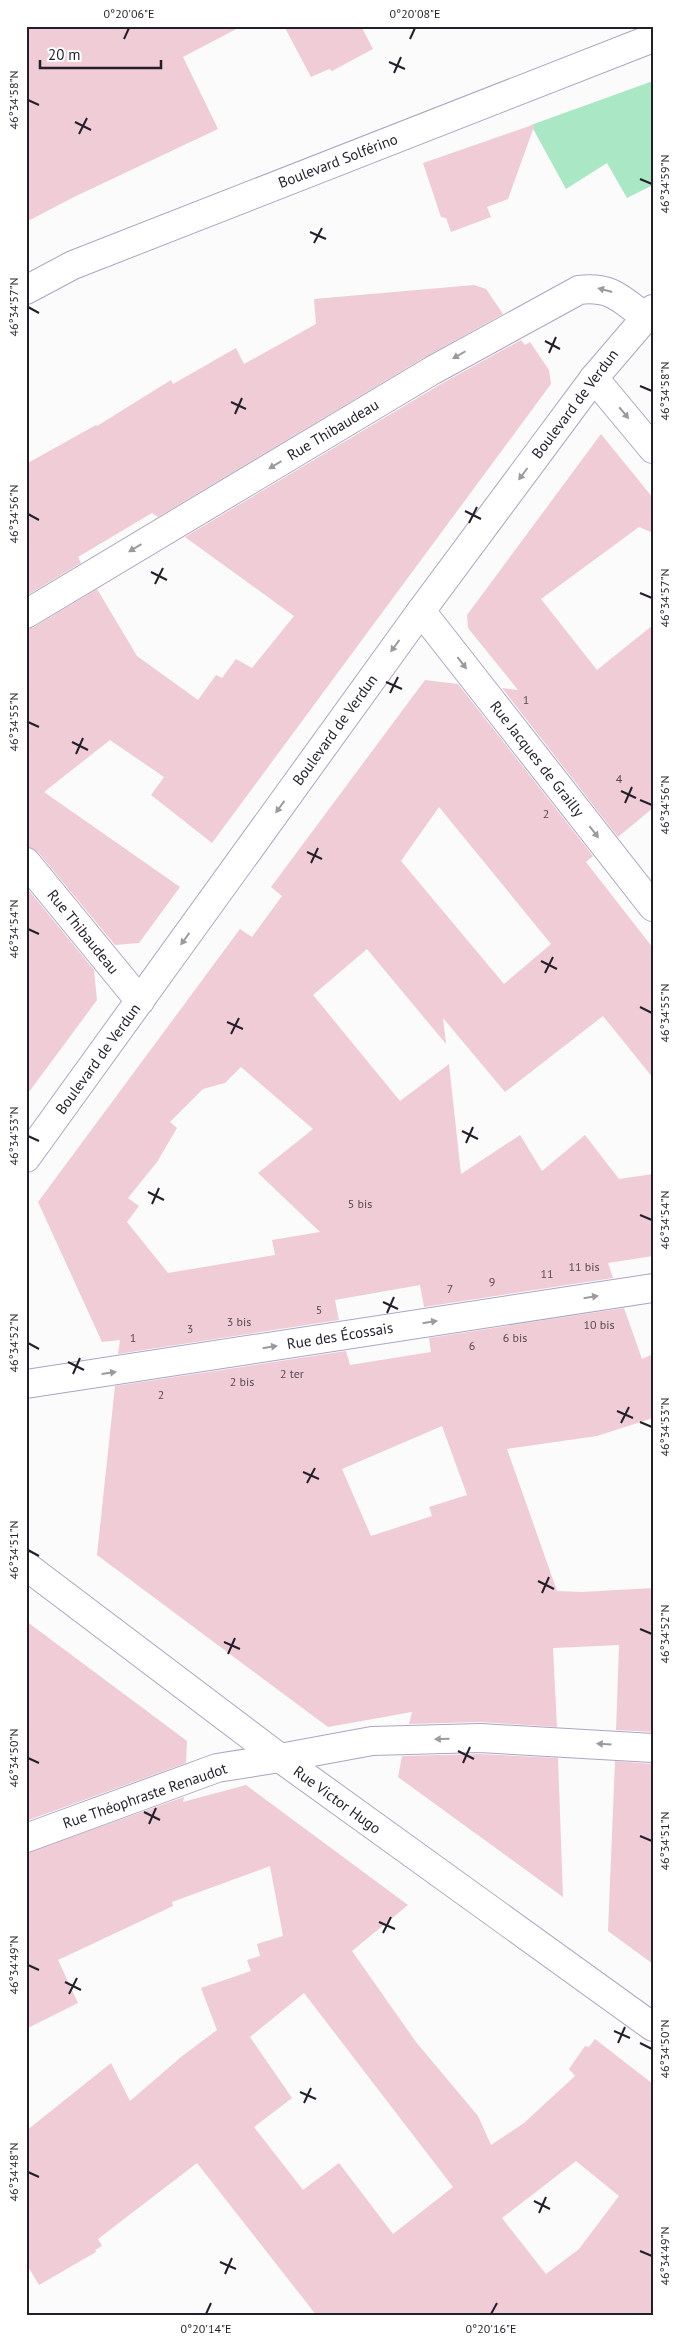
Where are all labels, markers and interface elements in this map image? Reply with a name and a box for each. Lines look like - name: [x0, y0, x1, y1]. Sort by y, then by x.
- text: 0°20'06"E: [104, 6, 154, 21]
- text: 0°20'08"E: [390, 6, 440, 21]
- scale bar: [40, 38, 161, 70]
- text: 20 m: [48, 45, 81, 64]
- text: 46°34'58"N: [6, 70, 21, 130]
- street label: Boulevard Solférino: [275, 129, 400, 192]
- text: 46°34'59"N: [657, 154, 672, 214]
- text: 46°34'57"N: [6, 277, 21, 337]
- one-way arrow: [597, 286, 612, 294]
- street label: Boulevard de Verdun: [527, 345, 622, 462]
- one-way arrow: [452, 351, 467, 359]
- text: 46°34'58"N: [657, 361, 672, 421]
- street label: Rue Thibaudeau: [284, 395, 382, 464]
- one-way arrow: [618, 407, 629, 420]
- one-way arrow: [268, 460, 281, 469]
- one-way arrow: [518, 467, 528, 481]
- text: 46°34'56"N: [6, 484, 21, 544]
- one-way arrow: [129, 544, 142, 553]
- text: 46°34'57"N: [657, 568, 672, 628]
- one-way arrow: [390, 640, 400, 653]
- one-way arrow: [456, 656, 467, 669]
- street label: Boulevard de Verdun: [288, 671, 381, 789]
- text: 46°34'55"N: [6, 692, 21, 752]
- house number: 1: [523, 692, 529, 707]
- street label: Rue Jacques de Grailly: [486, 697, 589, 820]
- house number: 4: [616, 771, 623, 786]
- text: 46°34'56"N: [657, 775, 672, 835]
- one-way arrow: [275, 800, 285, 814]
- house number: 2: [543, 806, 549, 821]
- one-way arrow: [589, 826, 600, 839]
- street label: Rue Thibaudeau: [43, 886, 123, 978]
- text: 46°34'54"N: [6, 899, 21, 959]
- one-way arrow: [180, 932, 190, 946]
- text: 46°34'55"N: [657, 983, 672, 1043]
- street label: Boulevard de Verdun: [51, 1000, 144, 1118]
- text: 46°34'53"N: [6, 1106, 21, 1166]
- text: 46°34'54"N: [657, 1190, 672, 1250]
- house number: 5 bis: [348, 1196, 372, 1211]
- house number: 11 bis: [568, 1259, 600, 1274]
- house number: 11: [540, 1266, 554, 1281]
- house number: 9: [489, 1274, 495, 1289]
- house number: 7: [447, 1281, 453, 1296]
- one-way arrow: [583, 1293, 599, 1301]
- house number: 5: [316, 1302, 322, 1317]
- text: 46°34'52"N: [6, 1313, 21, 1373]
- house number: 3 bis: [227, 1314, 251, 1329]
- house number: 10 bis: [583, 1317, 615, 1332]
- street label: Rue des Écossais: [285, 1318, 394, 1353]
- one-way arrow: [423, 1318, 439, 1326]
- house number: 3: [187, 1321, 193, 1336]
- house number: 1: [130, 1330, 136, 1345]
- house number: 6 bis: [503, 1330, 527, 1345]
- house number: 6: [469, 1338, 475, 1353]
- one-way arrow: [262, 1343, 278, 1351]
- house number: 2 ter: [280, 1366, 304, 1381]
- one-way arrow: [102, 1368, 118, 1376]
- house number: 2 bis: [230, 1374, 254, 1389]
- house number: 2: [158, 1387, 164, 1402]
- text: 46°34'53"N: [657, 1397, 672, 1457]
- text: 46°34'51"N: [6, 1520, 21, 1580]
- text: 46°34'52"N: [657, 1604, 672, 1664]
- text: 46°34'50"N: [6, 1728, 21, 1788]
- one-way arrow: [434, 1735, 450, 1743]
- one-way arrow: [596, 1740, 612, 1748]
- street label: Rue Théophraste Renaudot: [60, 1758, 229, 1833]
- street label: Rue Victor Hugo: [290, 1761, 385, 1838]
- text: 46°34'51"N: [657, 1811, 672, 1871]
- text: 46°34'49"N: [6, 1935, 21, 1995]
- text: 46°34'50"N: [657, 2019, 672, 2079]
- text: 46°34'48"N: [6, 2142, 21, 2202]
- text: 46°34'49"N: [657, 2226, 672, 2286]
- text: 0°20'14"E: [181, 2321, 231, 2336]
- text: 0°20'16"E: [466, 2321, 516, 2336]

